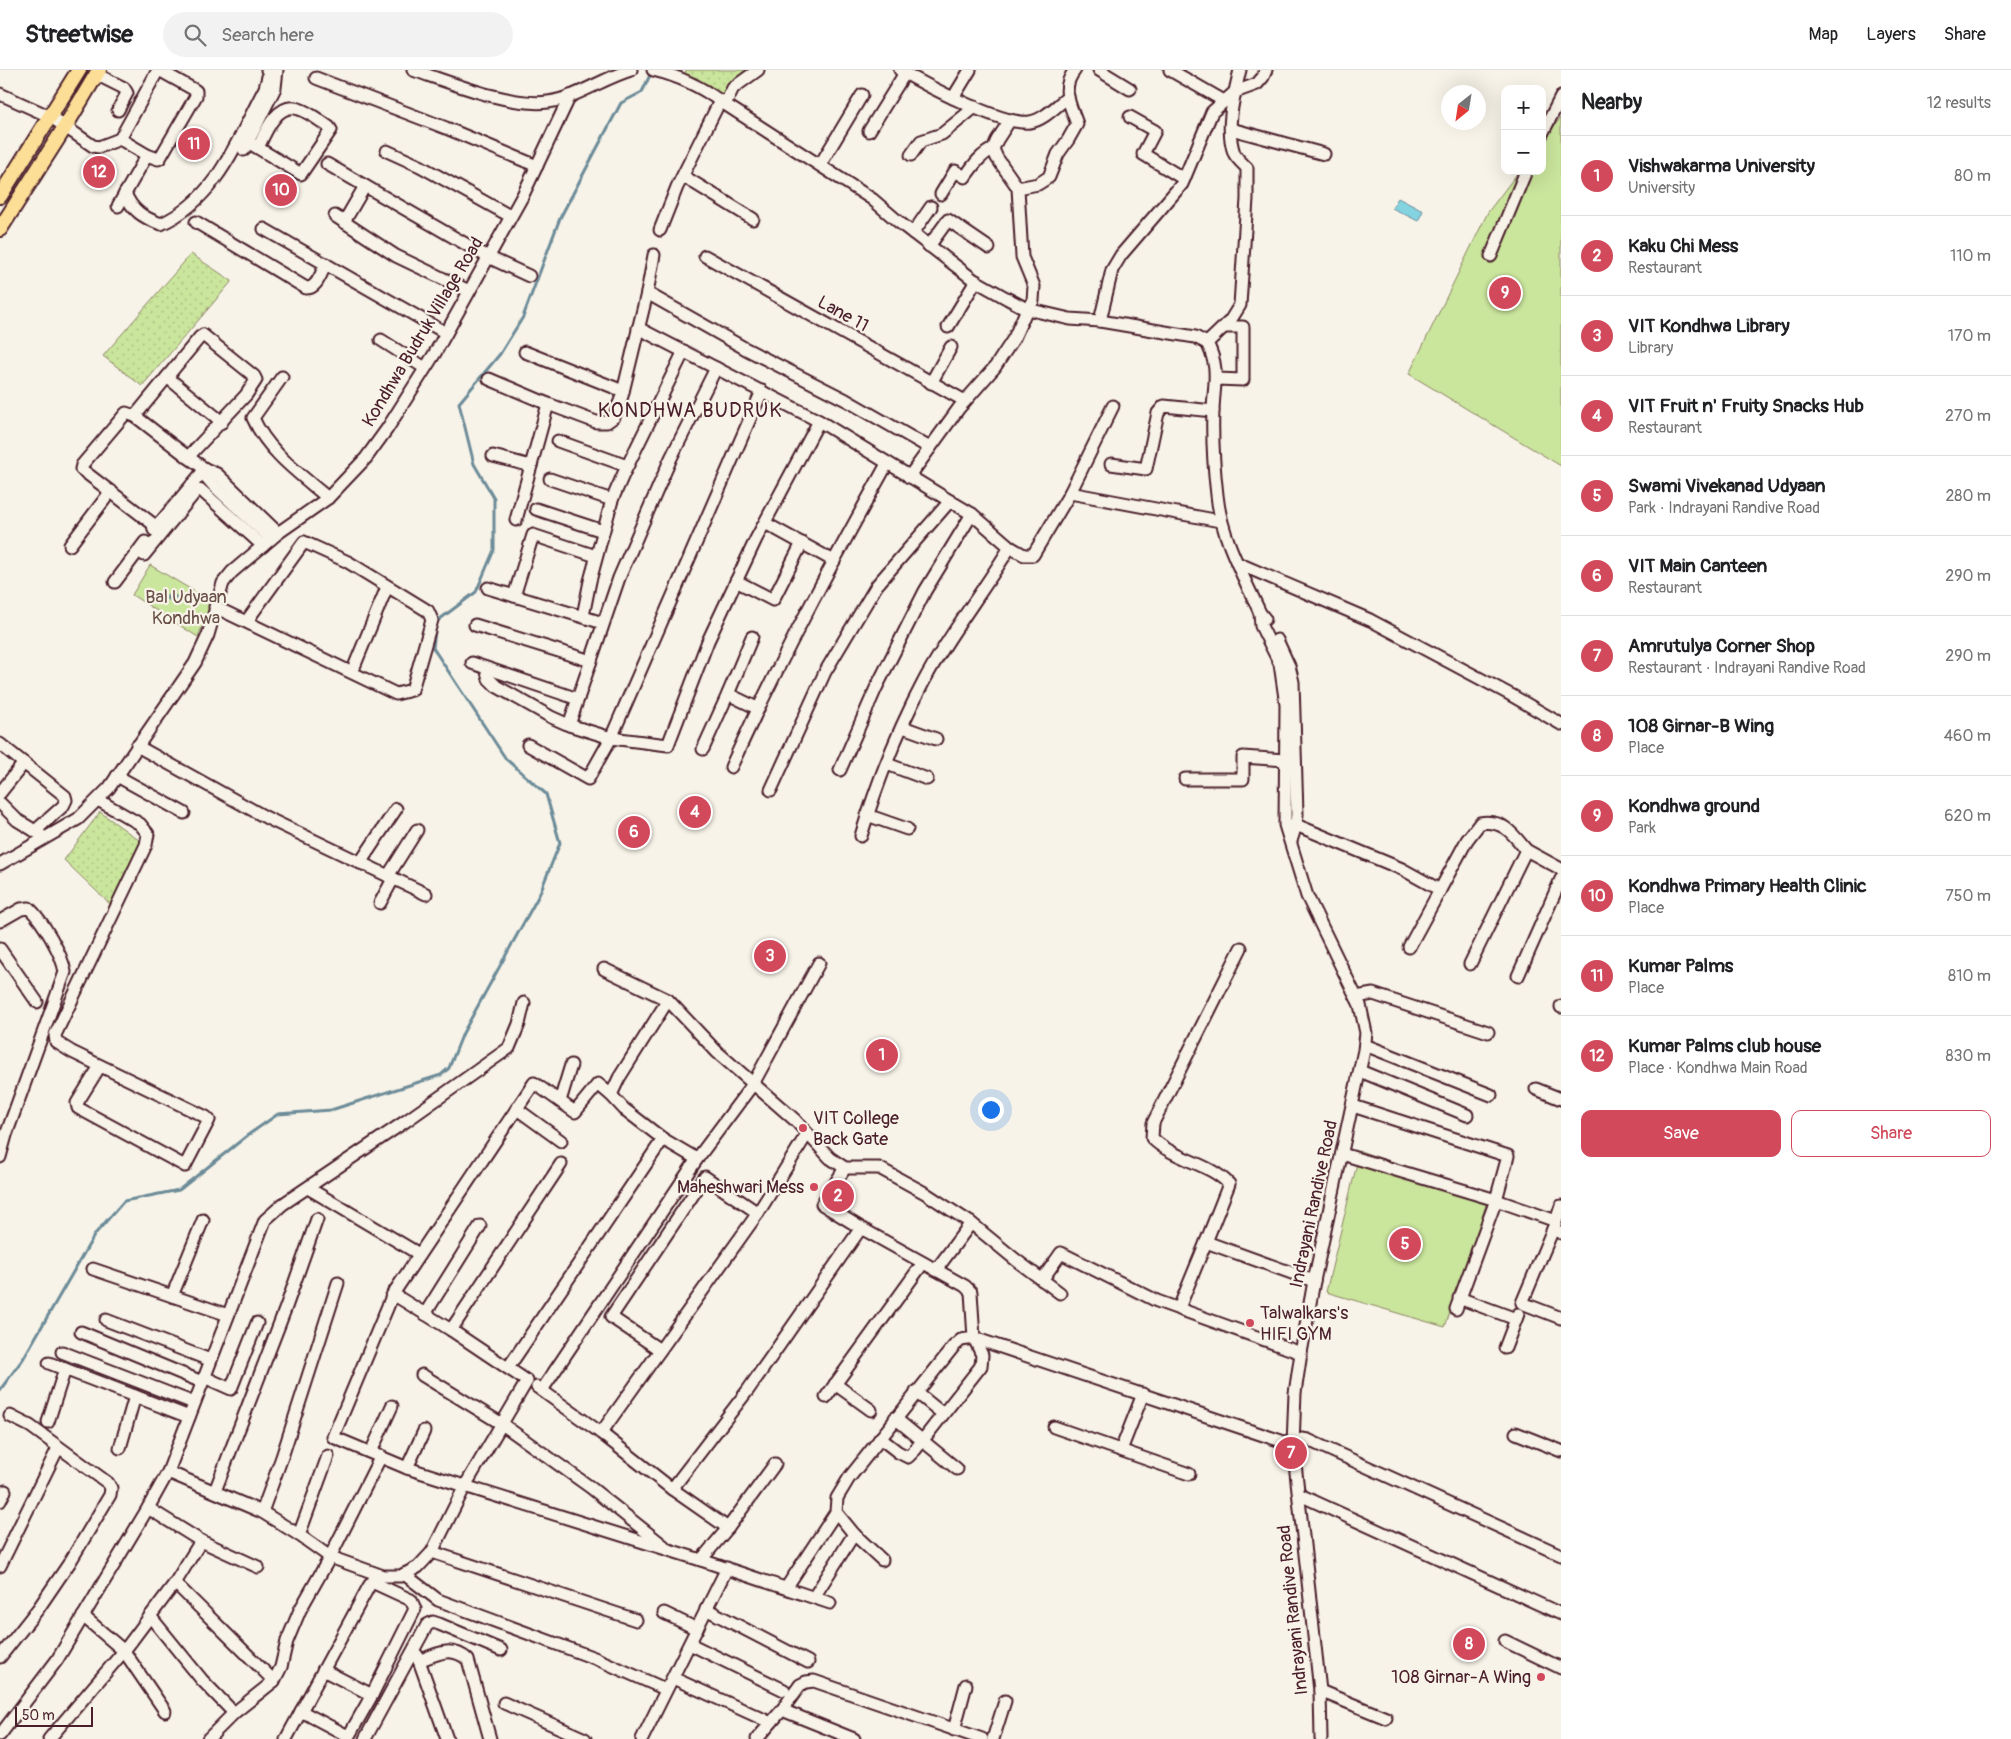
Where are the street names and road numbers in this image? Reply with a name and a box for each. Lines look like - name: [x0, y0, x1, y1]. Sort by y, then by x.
- street label: Kondhwa Budruk Village Road: [357, 233, 489, 431]
- street label: Lane 11: [813, 291, 873, 337]
- street label: Indrayani Randive Road: [1285, 1118, 1343, 1290]
- street label: Indrayani Randive Road: [1273, 1524, 1313, 1696]

